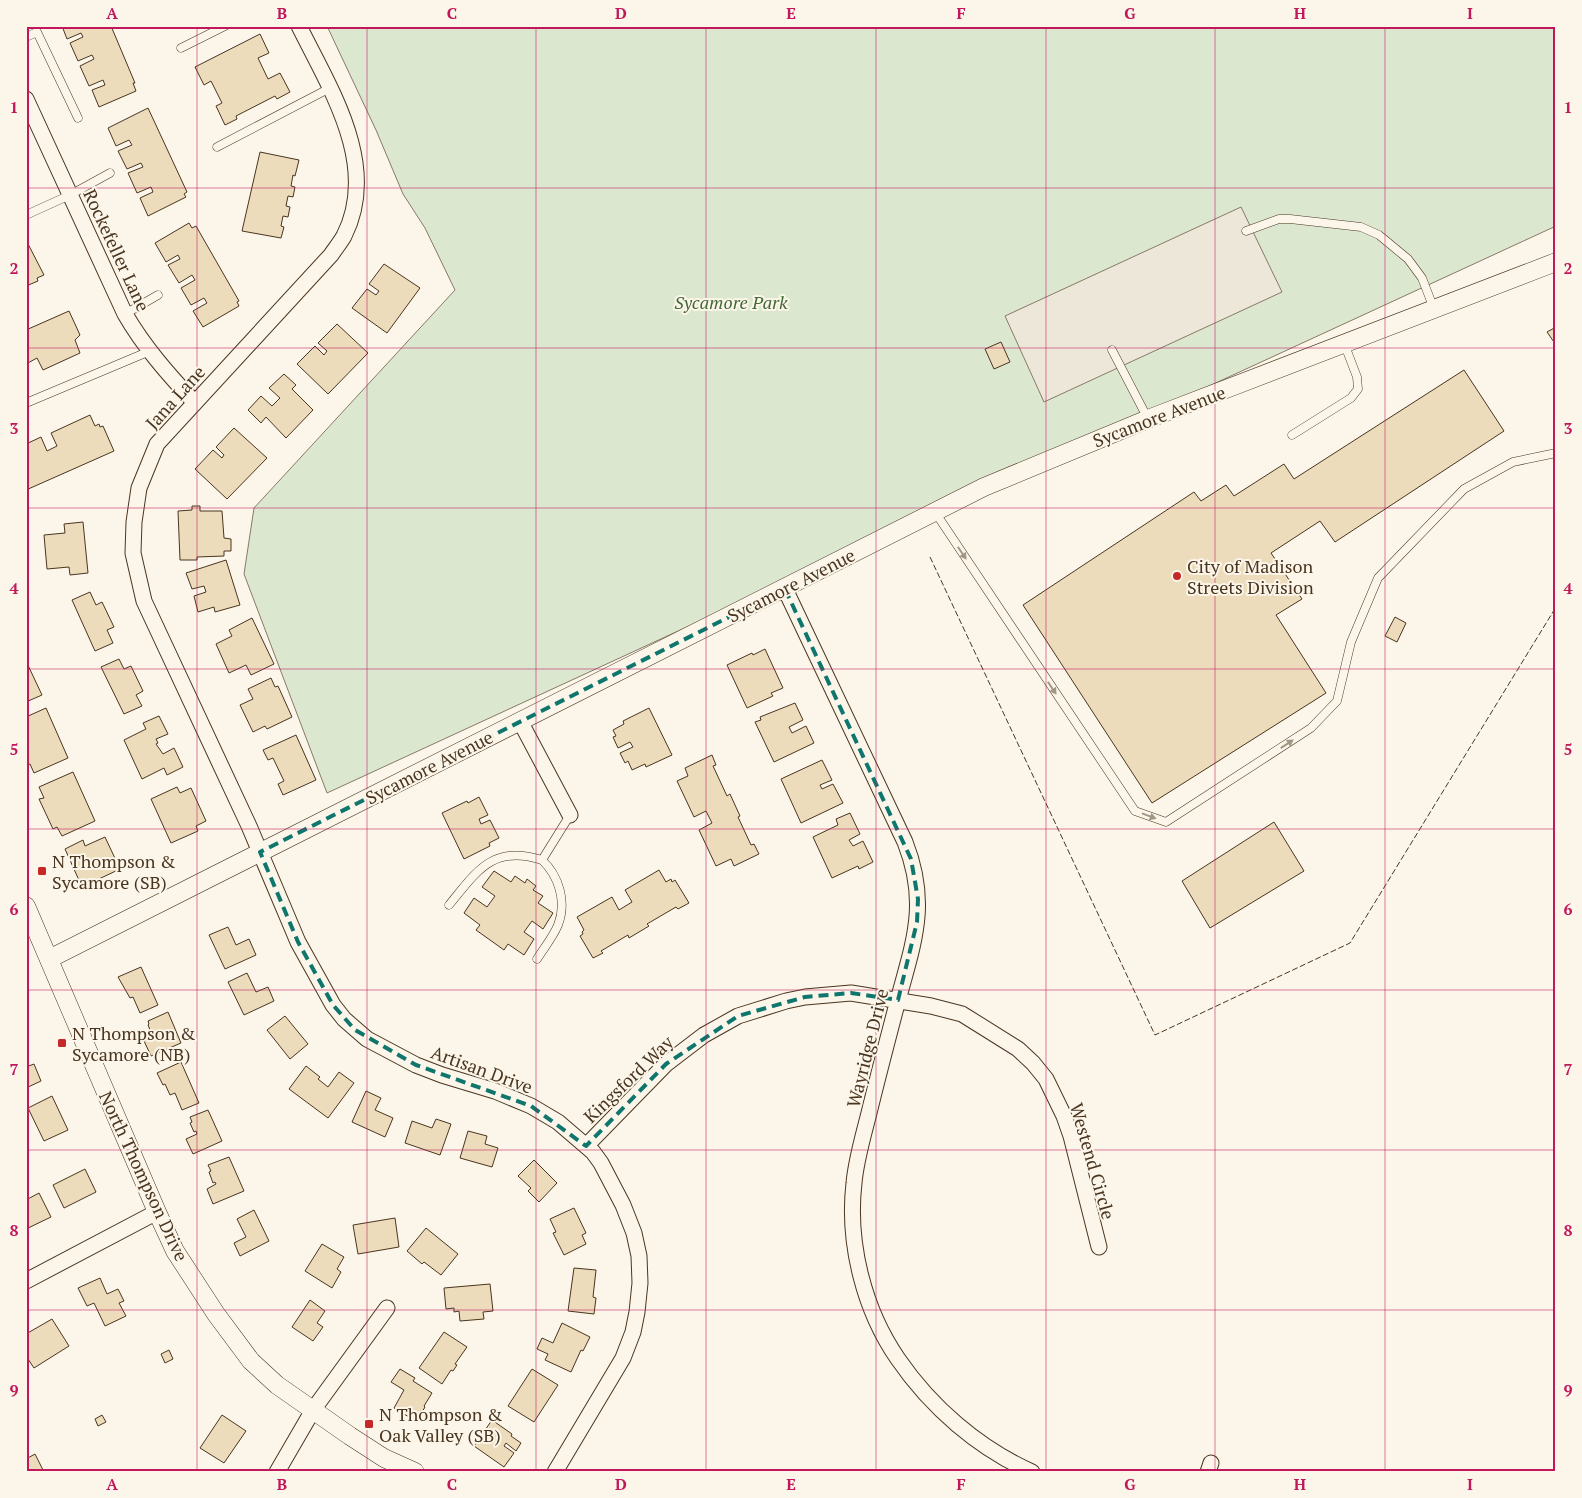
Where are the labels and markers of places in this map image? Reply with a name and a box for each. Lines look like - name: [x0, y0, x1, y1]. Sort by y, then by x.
- place label: City of Madison Streets Division: [1187, 554, 1314, 599]
- marker: City of Madison Streets Division: [1171, 570, 1183, 582]
- place label: N Thompson & Sycamore (SB): [52, 849, 176, 894]
- marker: N Thompson & Sycamore (SB): [36, 865, 48, 877]
- place label: N Thompson & Sycamore (NB): [72, 1021, 196, 1066]
- marker: N Thompson & Sycamore (NB): [56, 1037, 68, 1049]
- place label: N Thompson & Oak Valley (SB): [379, 1402, 503, 1447]
- marker: N Thompson & Oak Valley (SB): [363, 1418, 375, 1430]

